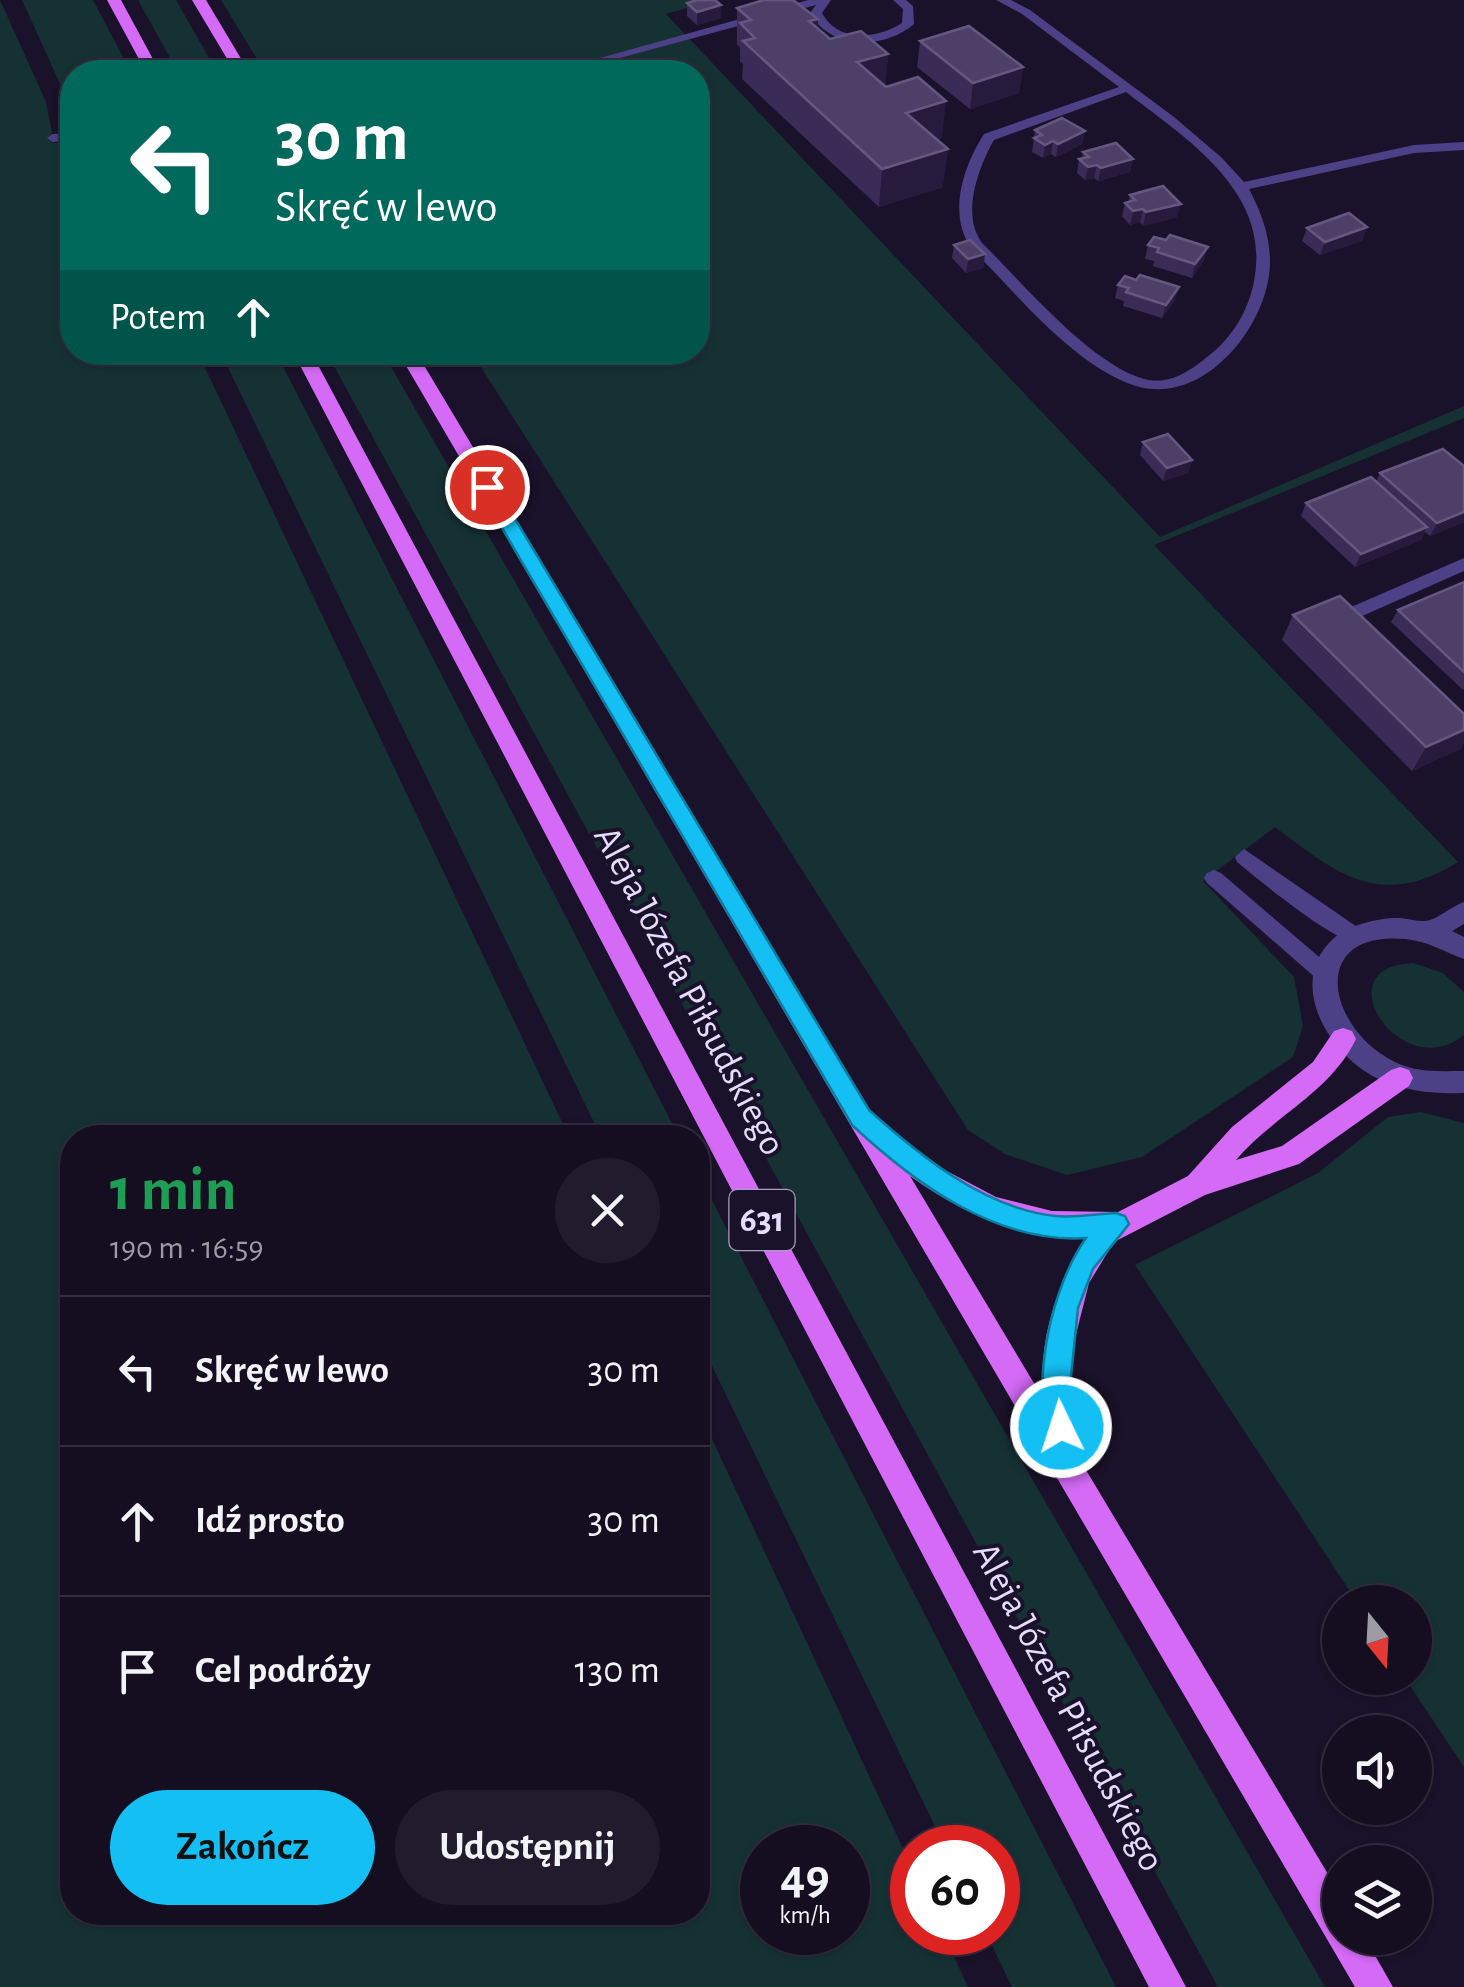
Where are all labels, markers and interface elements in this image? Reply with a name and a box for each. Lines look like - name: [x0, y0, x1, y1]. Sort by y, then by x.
- icon: left: [110, 100, 240, 230]
- text: 30 m: [275, 103, 409, 173]
- text: Skręć w lewo: [275, 185, 498, 230]
- icon: ahead: [226, 290, 281, 345]
- text: Potem: [110, 299, 206, 337]
- pin: [445, 445, 530, 530]
- icon: arrive: [460, 460, 515, 515]
- street label: Aleja Józefa Piłsudskiego: [586, 820, 792, 1162]
- button: close: [555, 1158, 660, 1263]
- text: 1 min: [110, 1161, 236, 1221]
- road number: 631: [730, 1190, 794, 1250]
- text: 190 m · 16:59: [110, 1232, 264, 1264]
- icon: left: [110, 1344, 165, 1399]
- text: Skręć w lewo: [195, 1352, 389, 1390]
- text: 30 m: [588, 1352, 660, 1390]
- position arrow: [1009, 1375, 1113, 1479]
- icon: ahead: [110, 1494, 165, 1549]
- text: Idź prosto: [195, 1502, 345, 1540]
- text: 30 m: [588, 1502, 660, 1540]
- street label: Aleja Józefa Piłsudskiego: [965, 1536, 1171, 1878]
- north arrow: [1322, 1585, 1432, 1695]
- map controls: [1322, 1585, 1432, 1955]
- icon: arrive: [110, 1644, 165, 1699]
- text: Cel podróży: [195, 1652, 371, 1690]
- text: 130 m: [575, 1652, 660, 1690]
- button: sound: [1322, 1715, 1432, 1825]
- button: Zakończ: [110, 1790, 375, 1905]
- button: Udostępnij: [395, 1790, 660, 1905]
- speed limit sign: 60: [890, 1825, 1020, 1955]
- button: layers: [1322, 1845, 1432, 1955]
- text: 49: [780, 1853, 830, 1903]
- text: km/h: [779, 1903, 831, 1928]

